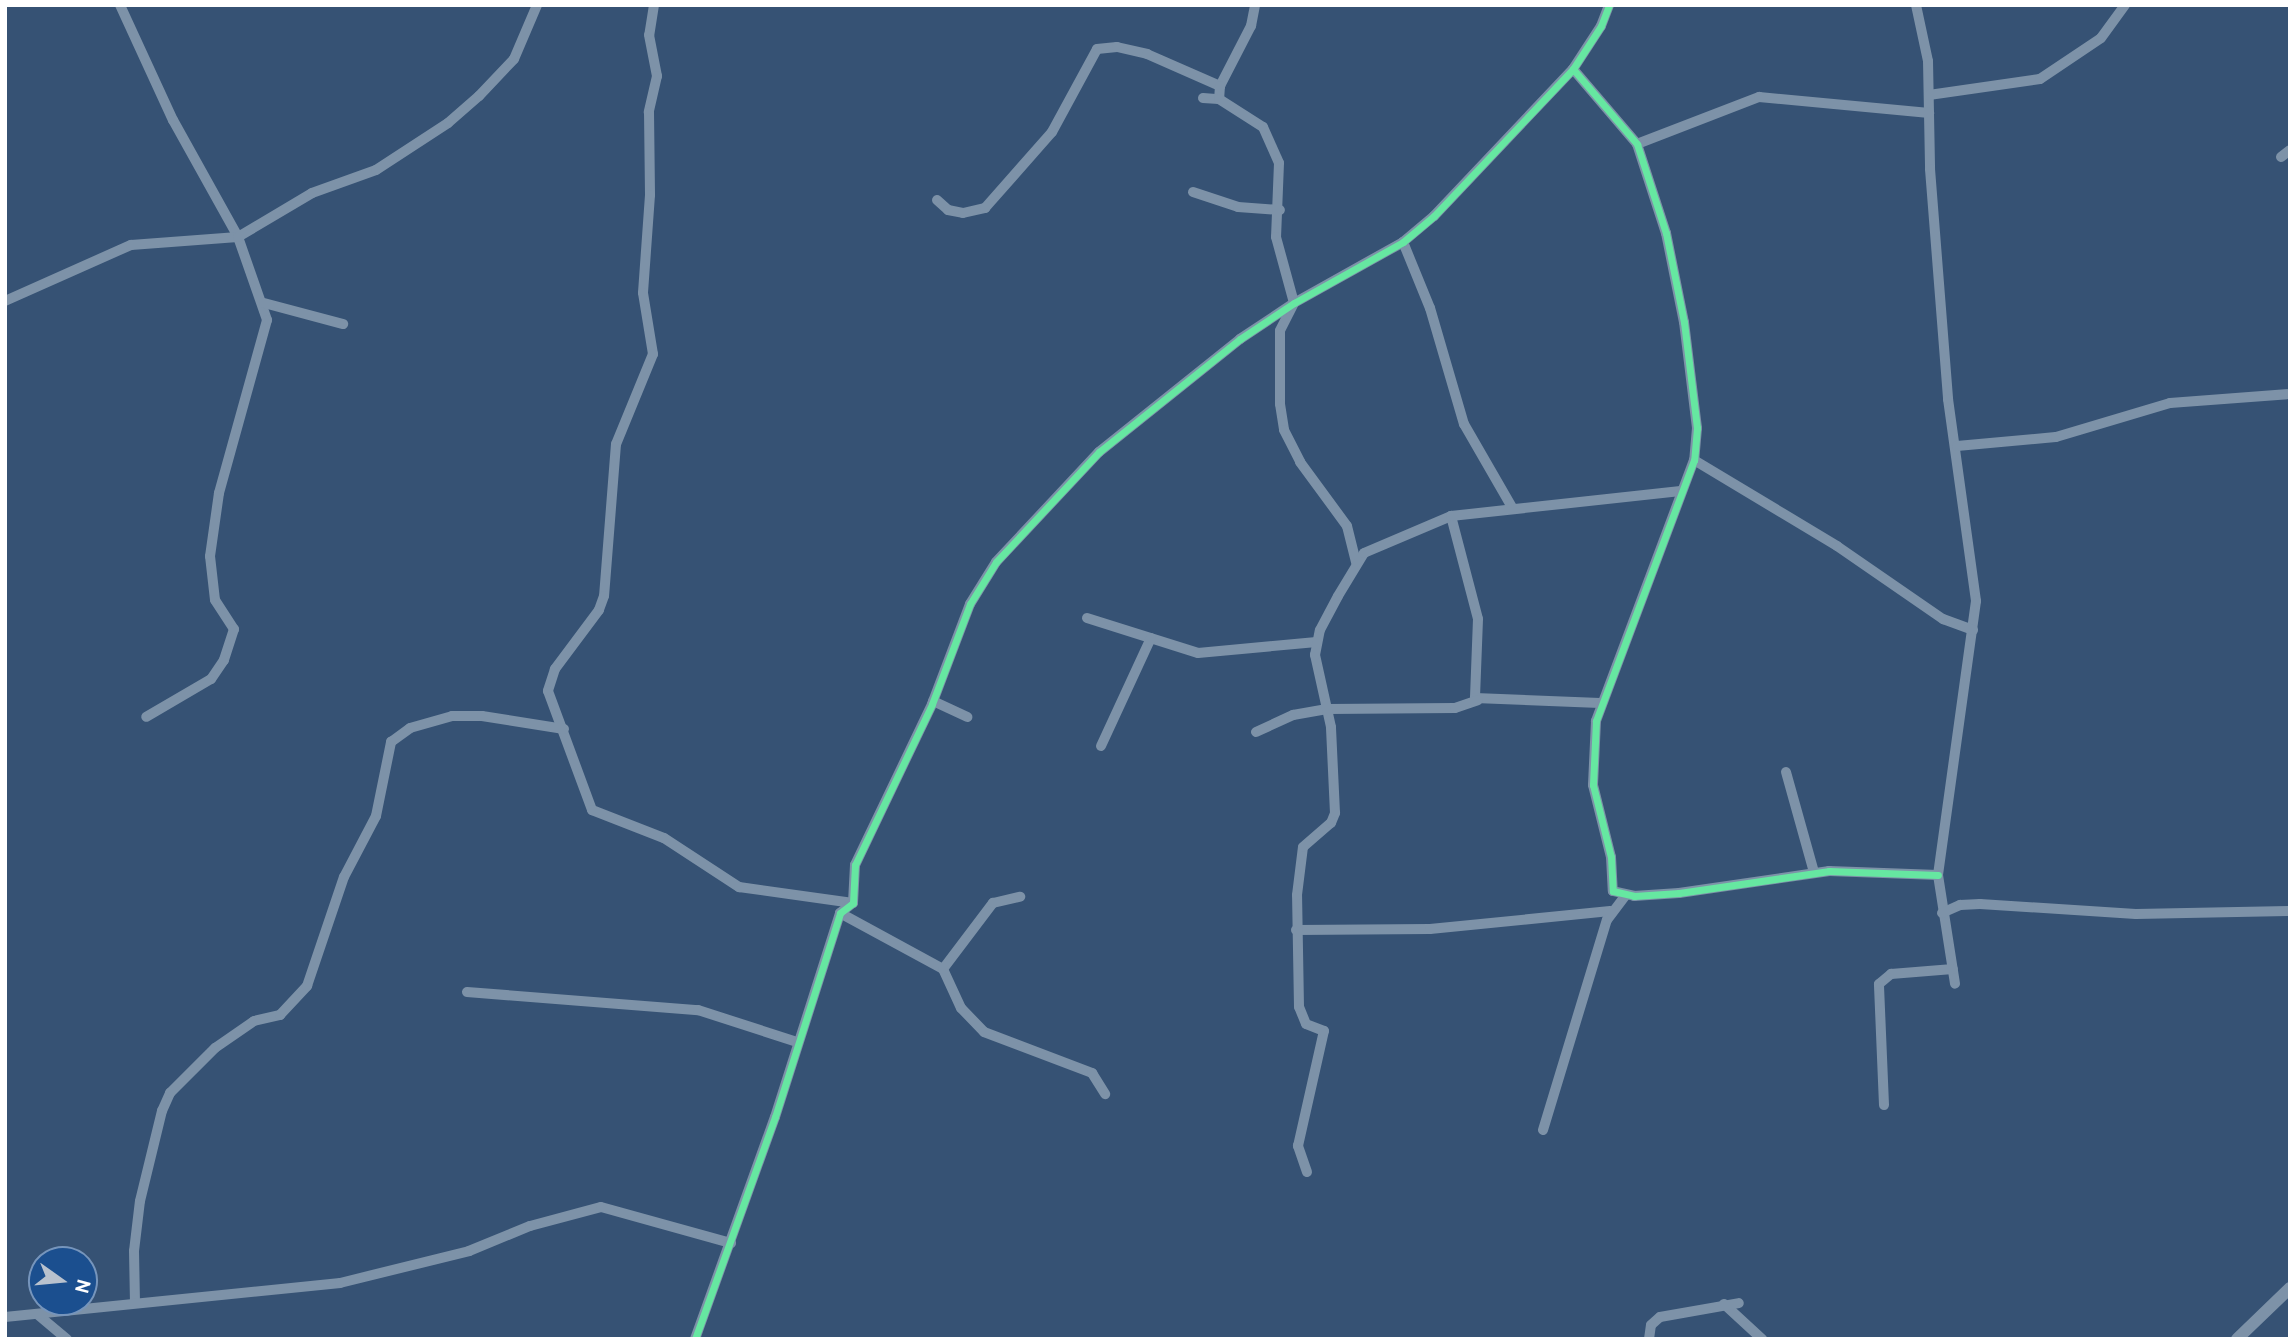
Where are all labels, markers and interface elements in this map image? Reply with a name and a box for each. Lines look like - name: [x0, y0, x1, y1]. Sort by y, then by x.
- north arrow: [28, 1246, 98, 1316]
- text: N: [68, 1276, 95, 1296]

